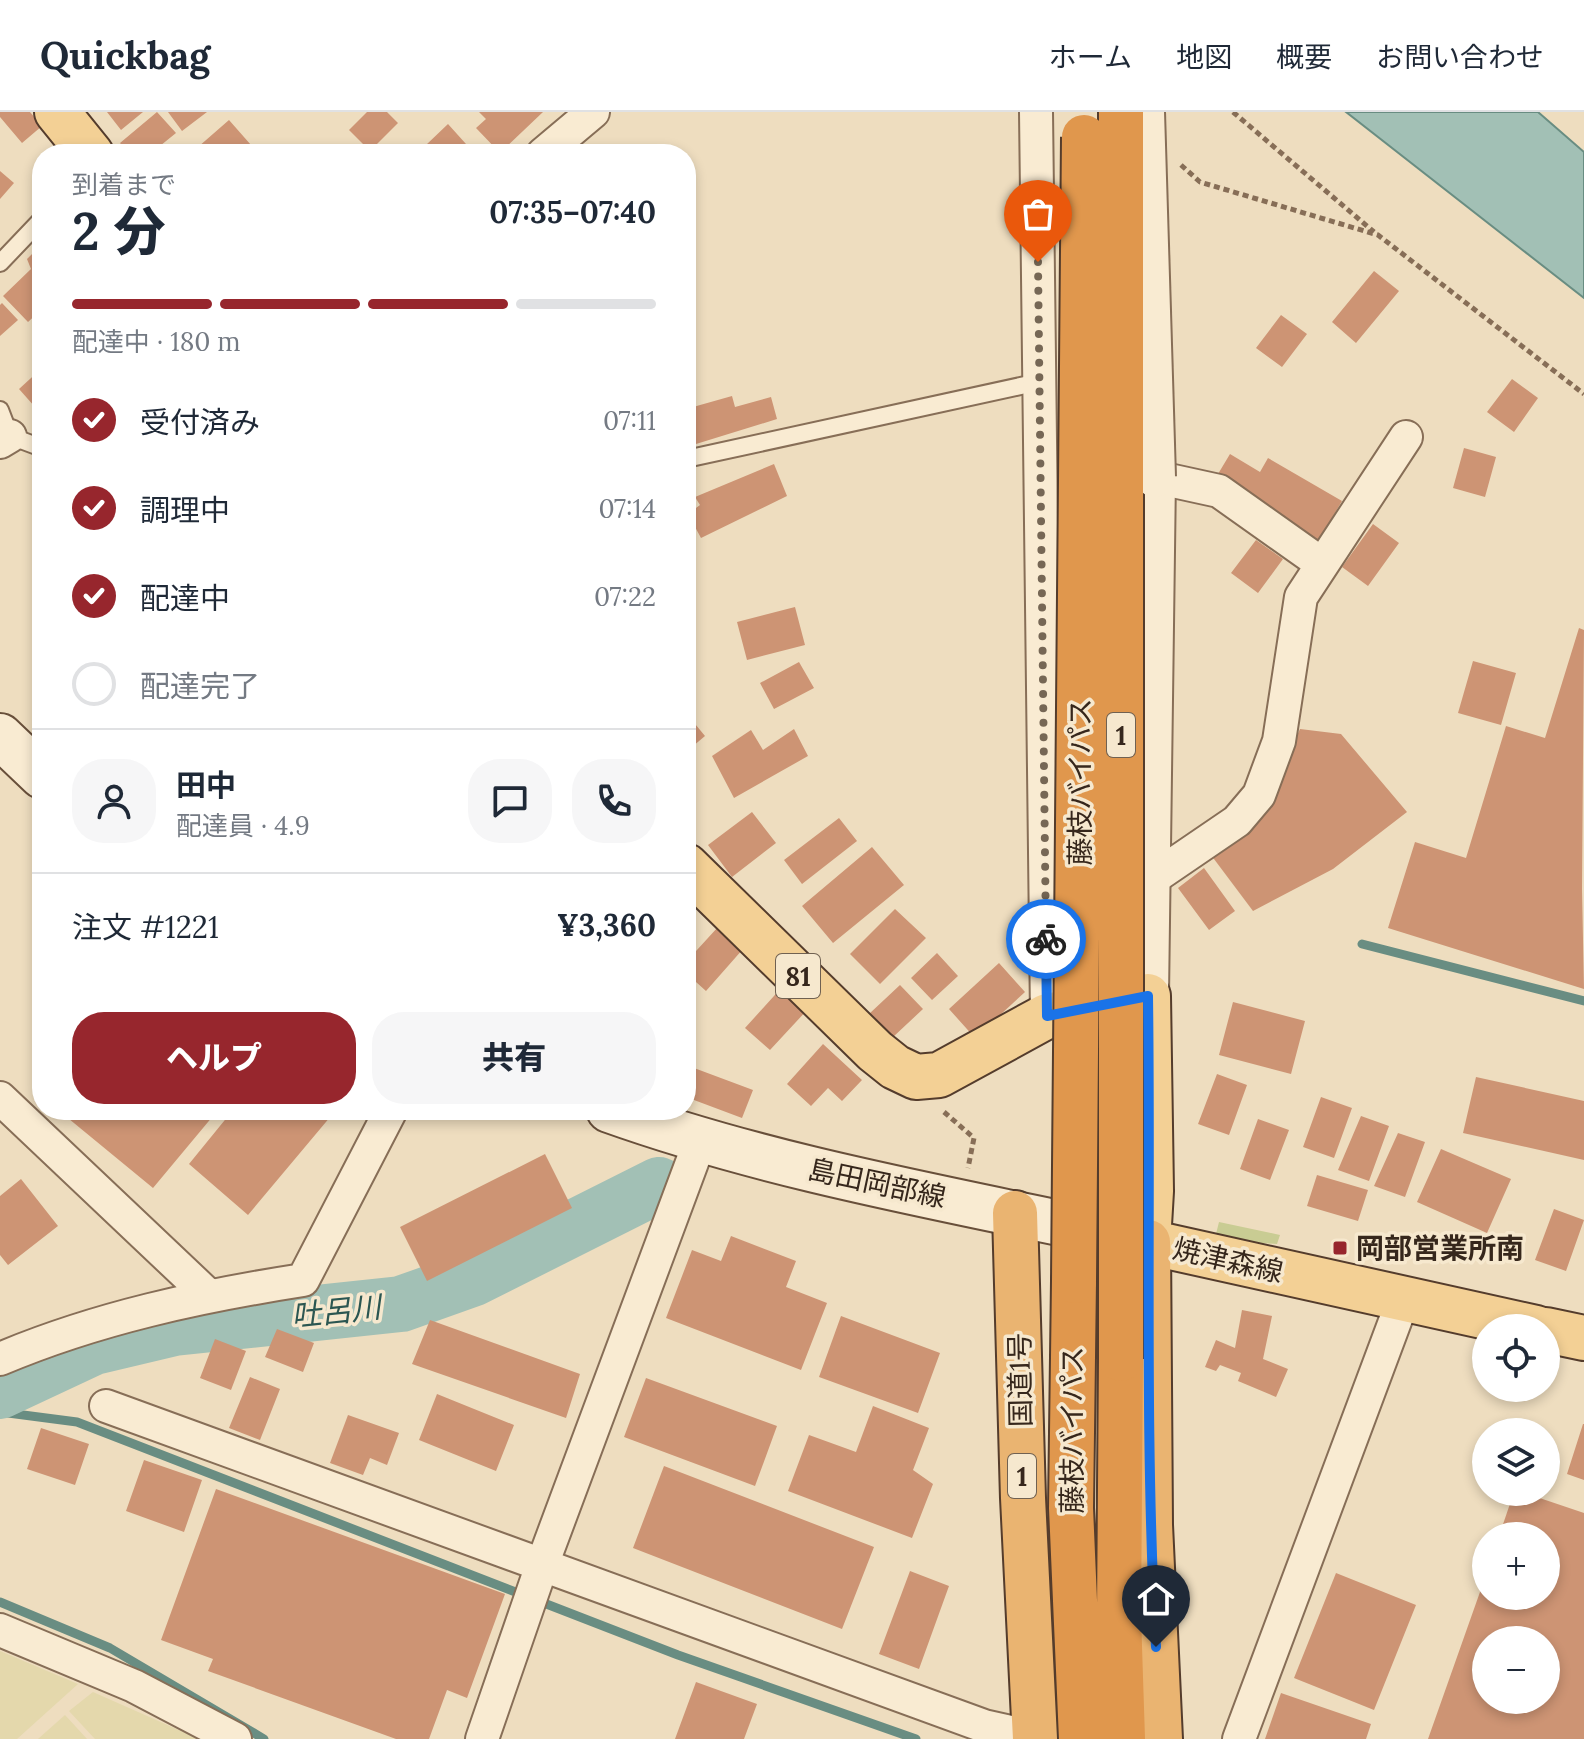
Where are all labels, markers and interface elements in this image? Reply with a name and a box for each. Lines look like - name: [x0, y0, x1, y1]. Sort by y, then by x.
- text: Quickbag: [40, 31, 210, 79]
- text: ホーム: [1049, 39, 1132, 75]
- text: 地図: [1176, 39, 1232, 75]
- text: 概要: [1276, 39, 1332, 75]
- text: お問い合わせ: [1376, 39, 1544, 75]
- text: 到着まで: [72, 168, 176, 201]
- pin: [1004, 180, 1072, 262]
- icon: bag: [1016, 192, 1060, 236]
- text: 07:35–07:40: [489, 193, 656, 231]
- text: 2 分: [72, 198, 165, 264]
- text: 配達中 · 180 m: [72, 325, 240, 358]
- icon: check: [72, 398, 116, 442]
- text: 受付済み: [140, 403, 260, 441]
- text: 07:11: [603, 404, 656, 437]
- icon: check: [72, 486, 116, 530]
- text: 調理中: [140, 491, 230, 529]
- text: 07:14: [598, 492, 656, 525]
- icon: check: [72, 574, 116, 618]
- text: 配達中: [140, 579, 230, 617]
- text: 07:22: [594, 580, 656, 613]
- text: 配達完了: [140, 667, 260, 705]
- street label: 藤枝バイパス: [1062, 698, 1098, 866]
- road number: 1: [1107, 713, 1135, 757]
- button: person: [72, 759, 156, 843]
- button: chat: [468, 759, 552, 843]
- button: phone: [572, 759, 656, 843]
- text: 田中: [176, 766, 236, 804]
- text: 配達員 · 4.9: [176, 809, 310, 842]
- courier: [1006, 899, 1086, 979]
- text: ¥3,360: [557, 906, 656, 944]
- text: 注文 #1221: [72, 908, 219, 946]
- icon: bike: [1024, 917, 1068, 961]
- road number: 81: [776, 954, 820, 998]
- button: ヘルプ: [72, 1012, 356, 1104]
- button: 共有: [372, 1012, 656, 1104]
- street label: 島田岡部線: [805, 1151, 949, 1215]
- street label: 焼津森線: [1169, 1230, 1287, 1290]
- place label: 岡部営業所南: [1356, 1230, 1524, 1266]
- marker: 岡部営業所南: [1331, 1239, 1349, 1257]
- water label: 吐呂川: [289, 1287, 386, 1335]
- map controls: [1472, 1314, 1560, 1714]
- button: locate: [1472, 1314, 1560, 1402]
- street label: 国道1号: [1001, 1333, 1039, 1427]
- street label: 藤枝バイパス: [1054, 1346, 1090, 1514]
- button: layers: [1472, 1418, 1560, 1506]
- road number: 1: [1008, 1454, 1036, 1498]
- button: +: [1472, 1522, 1560, 1610]
- pin: [1122, 1565, 1190, 1647]
- icon: home: [1134, 1577, 1178, 1621]
- button: −: [1472, 1626, 1560, 1714]

